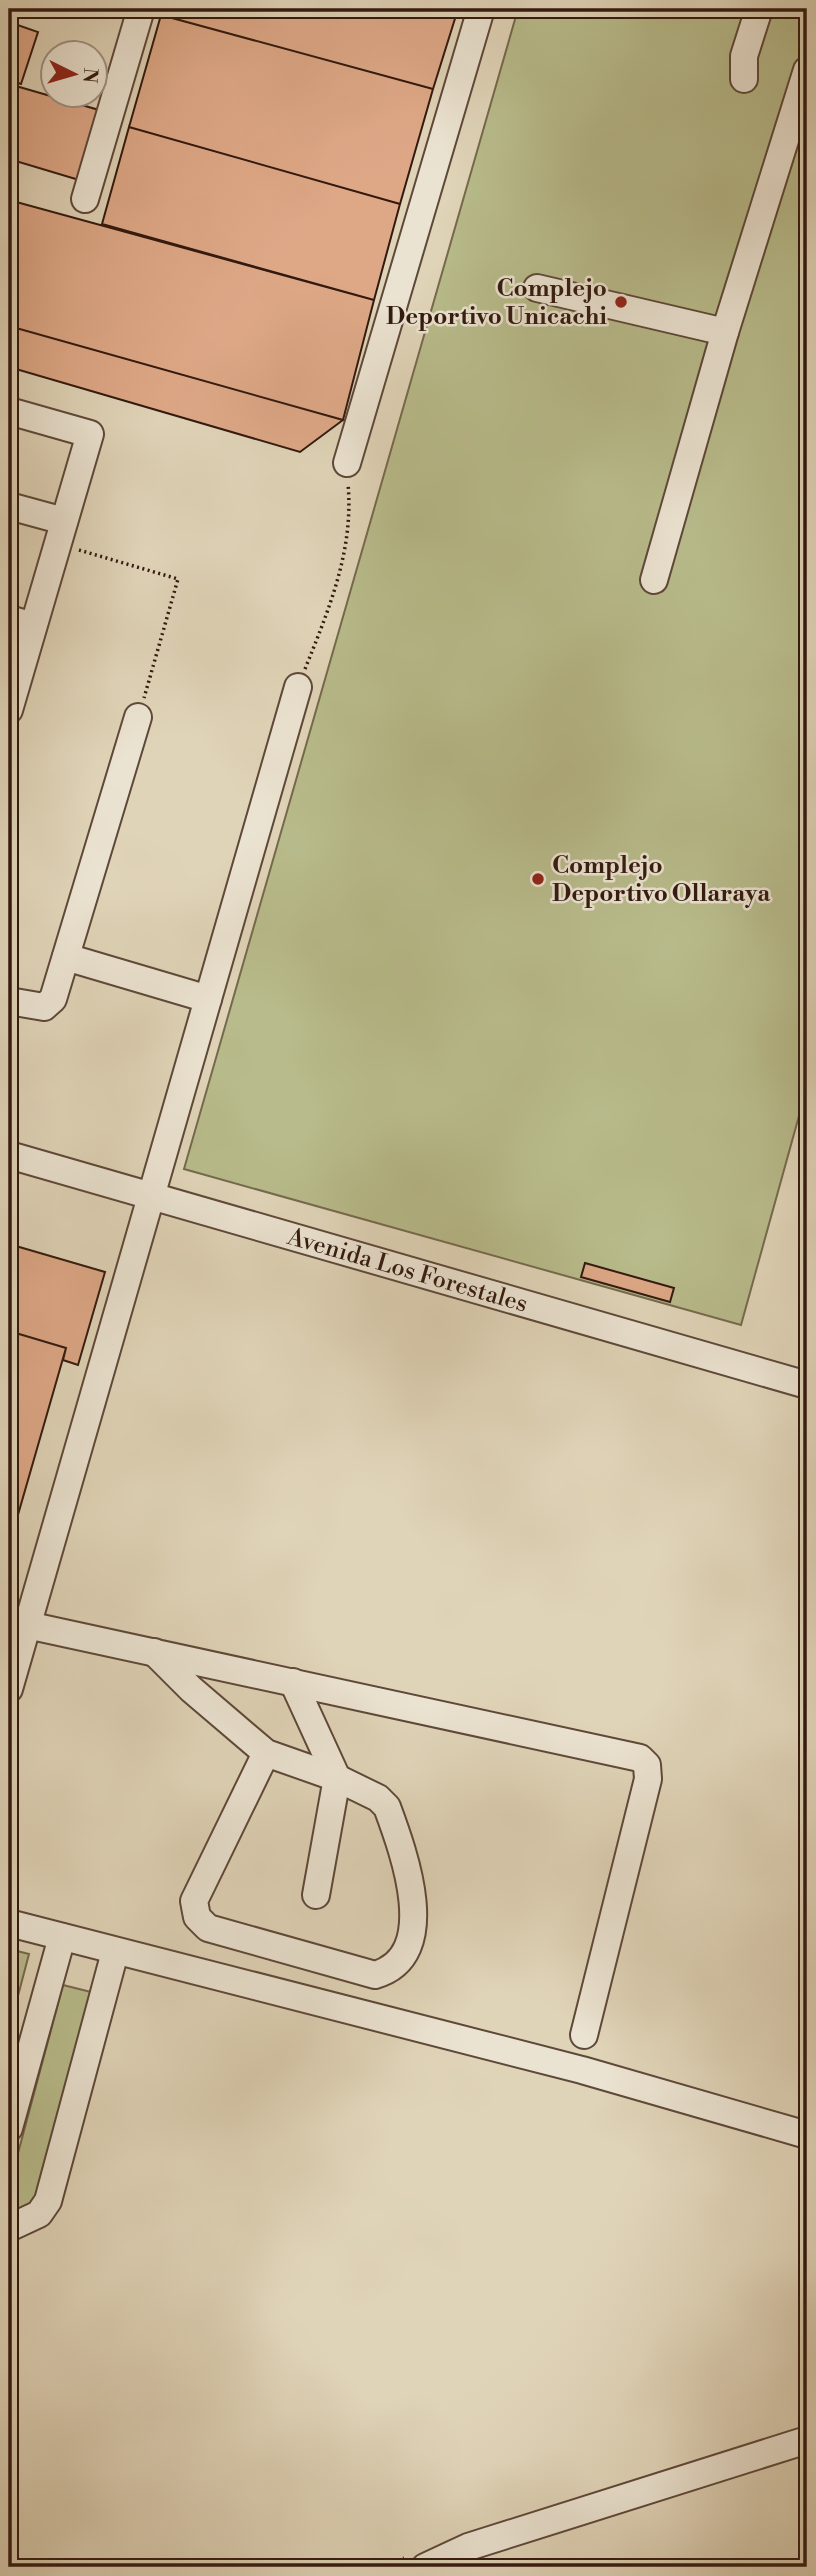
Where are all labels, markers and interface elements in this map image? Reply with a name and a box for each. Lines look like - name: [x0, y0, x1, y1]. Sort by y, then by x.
- north arrow: [38, 38, 108, 108]
- text: N: [77, 67, 103, 84]
- place label: Complejo Deportivo Unicachi: [386, 274, 607, 332]
- marker: Complejo Deportivo Unicachi: [613, 294, 629, 310]
- place label: Complejo Deportivo Ollaraya: [552, 851, 771, 909]
- marker: Complejo Deportivo Ollaraya: [530, 871, 546, 887]
- street label: Avenida Los Forestales: [283, 1222, 531, 1320]

